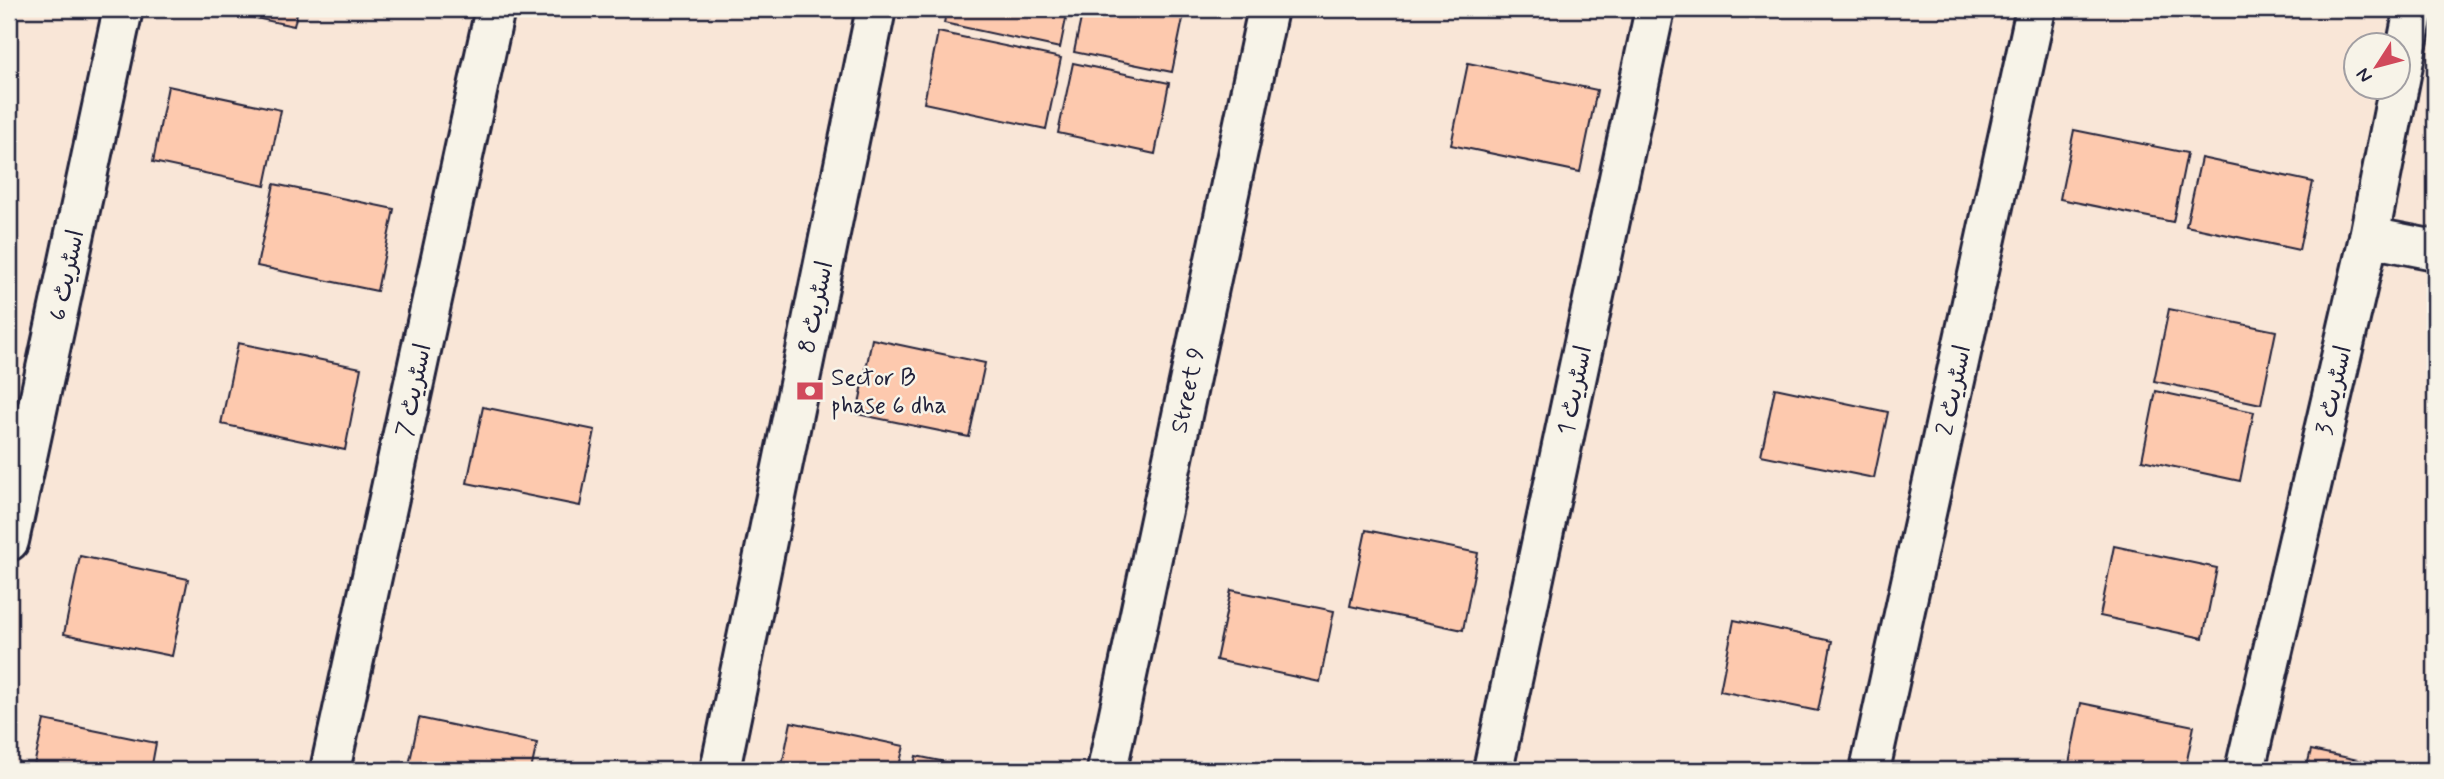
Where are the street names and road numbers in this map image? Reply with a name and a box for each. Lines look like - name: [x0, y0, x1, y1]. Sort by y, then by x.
- street label: اسٹریٹ 6: [43, 227, 92, 324]
- street label: اسٹریٹ 8: [792, 258, 841, 356]
- street label: اسٹریٹ 7: [390, 341, 439, 440]
- street label: اسٹریٹ 2: [1930, 342, 1979, 438]
- street label: اسٹریٹ 1: [1551, 343, 1600, 438]
- street label: اسٹریٹ 3: [2309, 343, 2360, 438]
- street label: Street 9: [1164, 345, 1213, 436]

